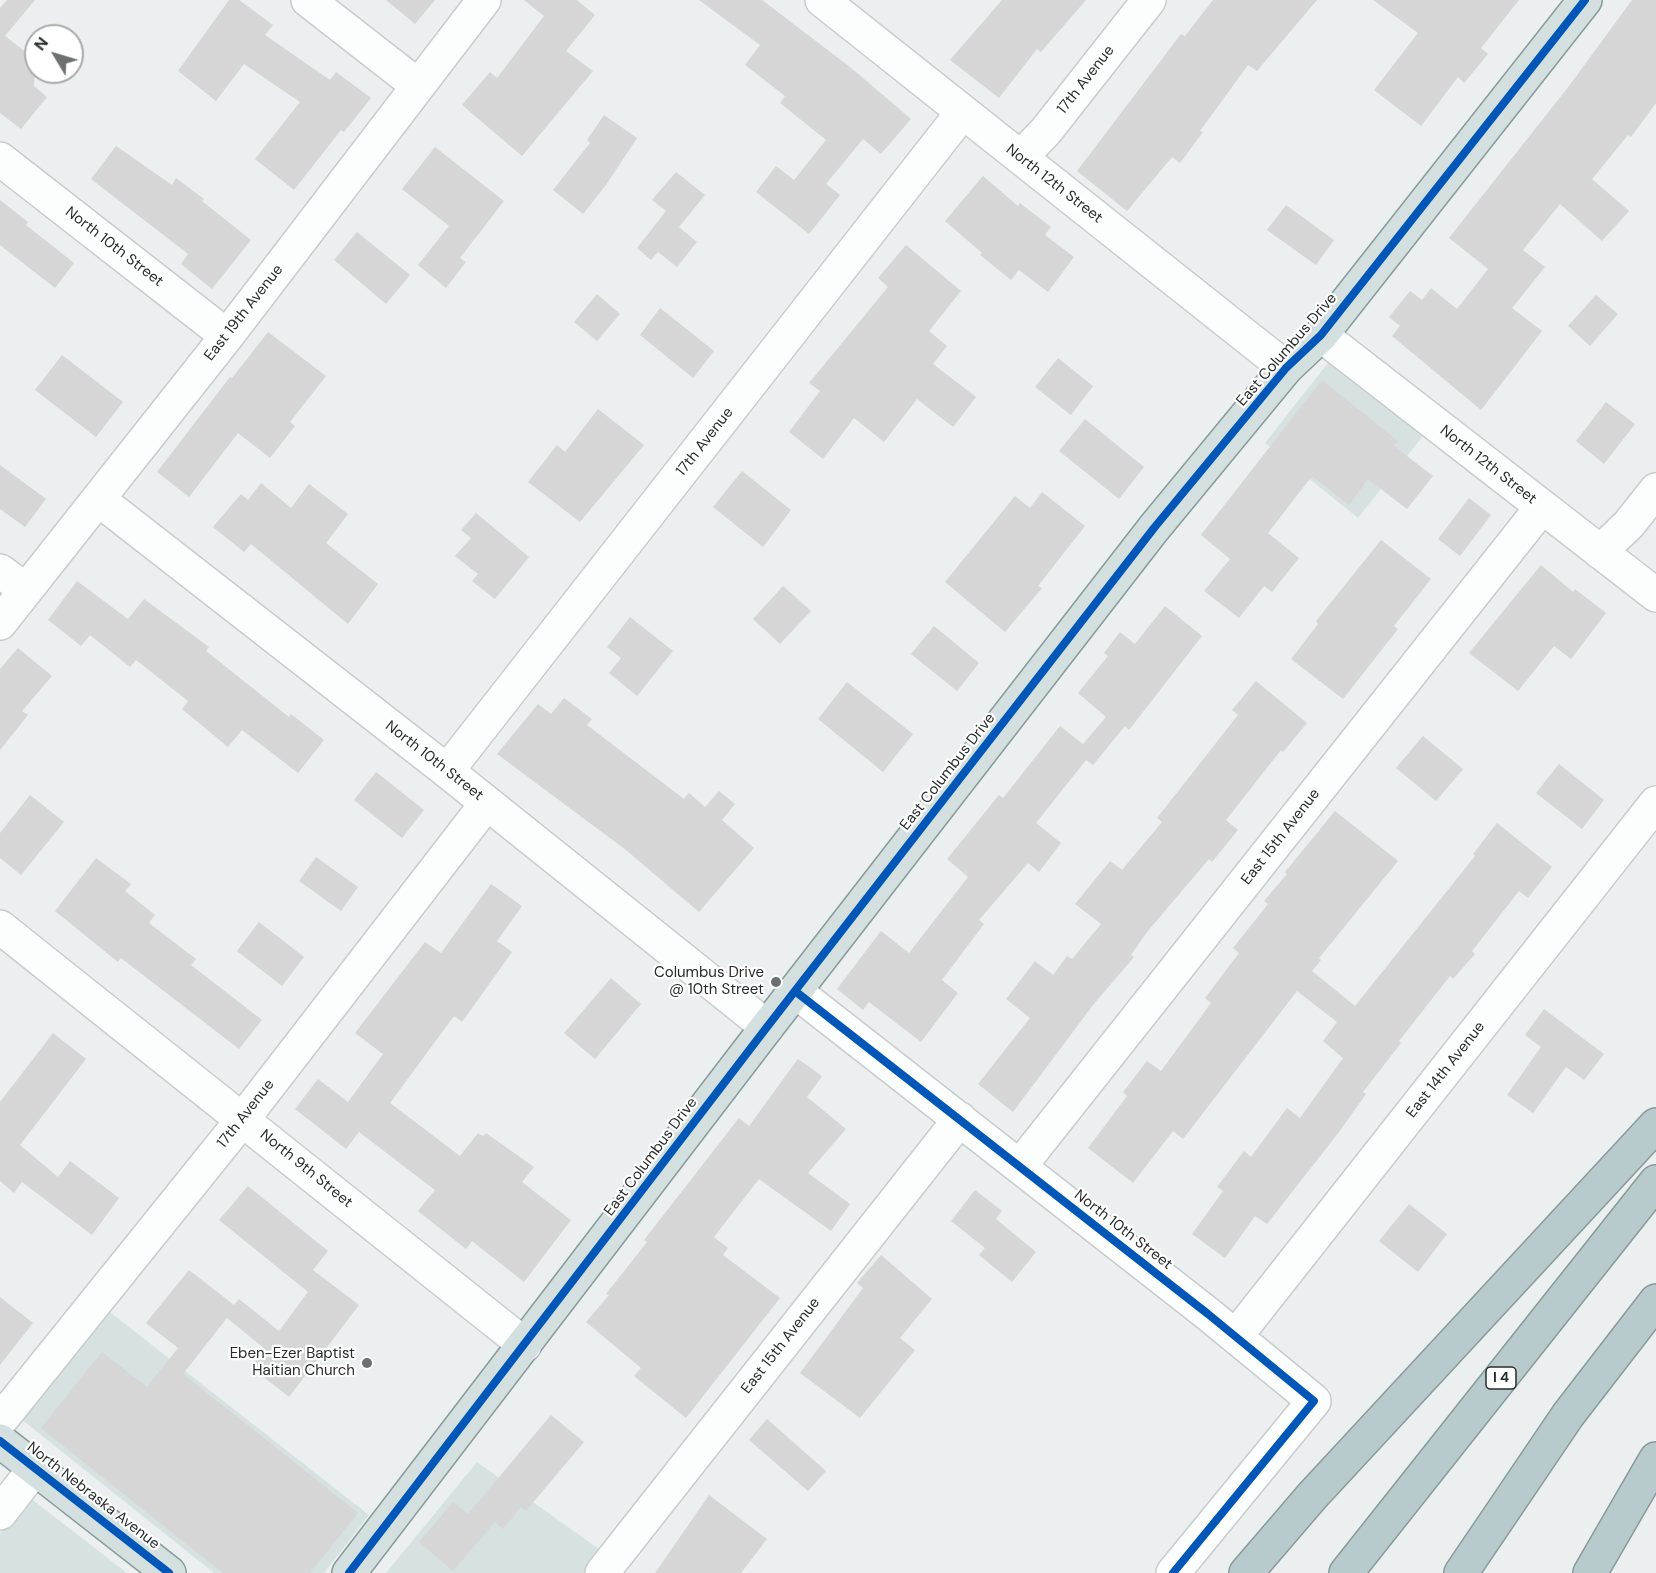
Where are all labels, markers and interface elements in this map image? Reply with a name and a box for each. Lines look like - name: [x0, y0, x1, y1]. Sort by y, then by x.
- north arrow: [24, 24, 84, 84]
- text: N: [29, 33, 53, 55]
- street label: 17th Avenue: [1054, 42, 1118, 118]
- street label: North 12th Street: [1002, 141, 1106, 227]
- street label: North 10th Street: [61, 203, 167, 291]
- street label: East 19th Avenue: [201, 261, 287, 365]
- street label: East Columbus Drive: [1233, 290, 1341, 410]
- street label: 17th Avenue: [673, 404, 737, 480]
- street label: North 12th Street: [1436, 422, 1540, 508]
- street label: East Columbus Drive: [897, 710, 999, 834]
- street label: North 10th Street: [381, 717, 487, 805]
- street label: East 15th Avenue: [1238, 785, 1324, 889]
- place label: Columbus Drive @ 10th Street: [654, 964, 764, 999]
- marker: Columbus Drive @ 10th Street: [769, 975, 783, 989]
- street label: East 14th Avenue: [1403, 1018, 1489, 1122]
- street label: 17th Avenue: [214, 1076, 278, 1152]
- street label: East Columbus Drive: [601, 1094, 701, 1220]
- street label: North 9th Street: [256, 1126, 356, 1212]
- street label: North 10th Street: [1070, 1186, 1176, 1274]
- street label: East 15th Avenue: [738, 1294, 824, 1398]
- place label: Eben-Ezer Baptist Haitian Church: [230, 1345, 355, 1380]
- marker: Eben-Ezer Baptist Haitian Church: [360, 1356, 374, 1370]
- road number: I 4: [1486, 1367, 1516, 1389]
- street label: North Nebraska Avenue: [23, 1439, 163, 1553]

